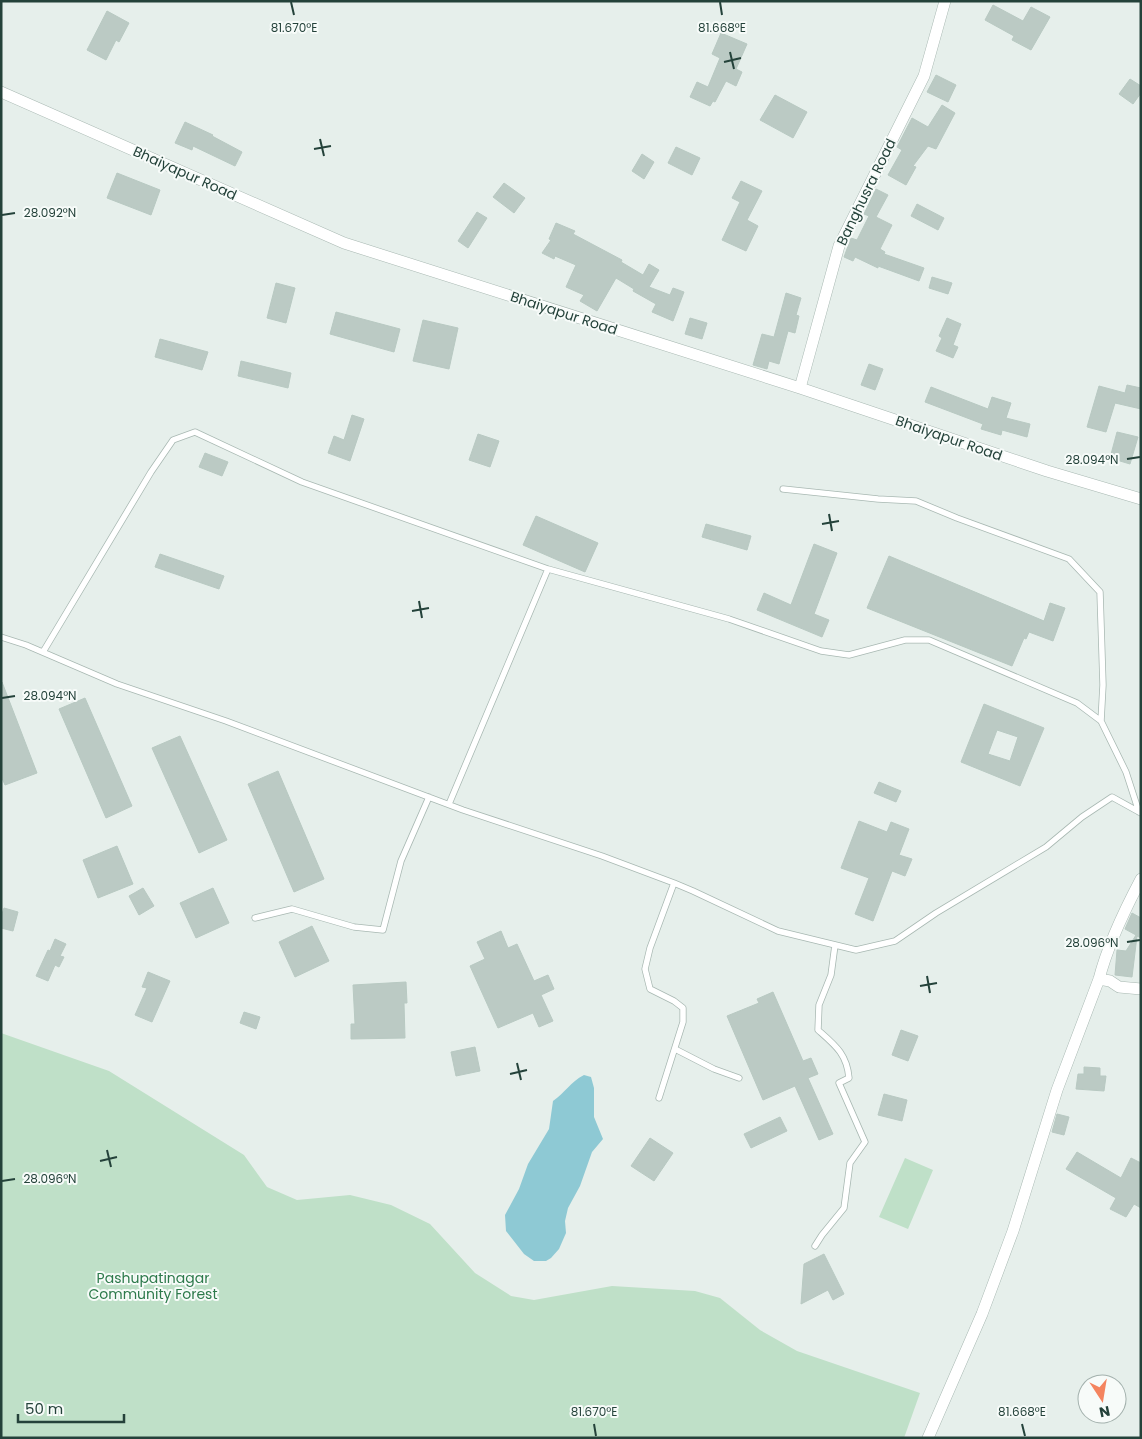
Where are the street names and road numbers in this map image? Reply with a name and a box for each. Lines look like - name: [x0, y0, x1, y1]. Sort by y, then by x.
- street label: Banghusra Road: [831, 135, 901, 249]
- street label: Bhaiyapur Road: [130, 141, 240, 205]
- street label: Bhaiyapur Road: [508, 286, 620, 340]
- street label: Bhaiyapur Road: [893, 410, 1005, 466]

